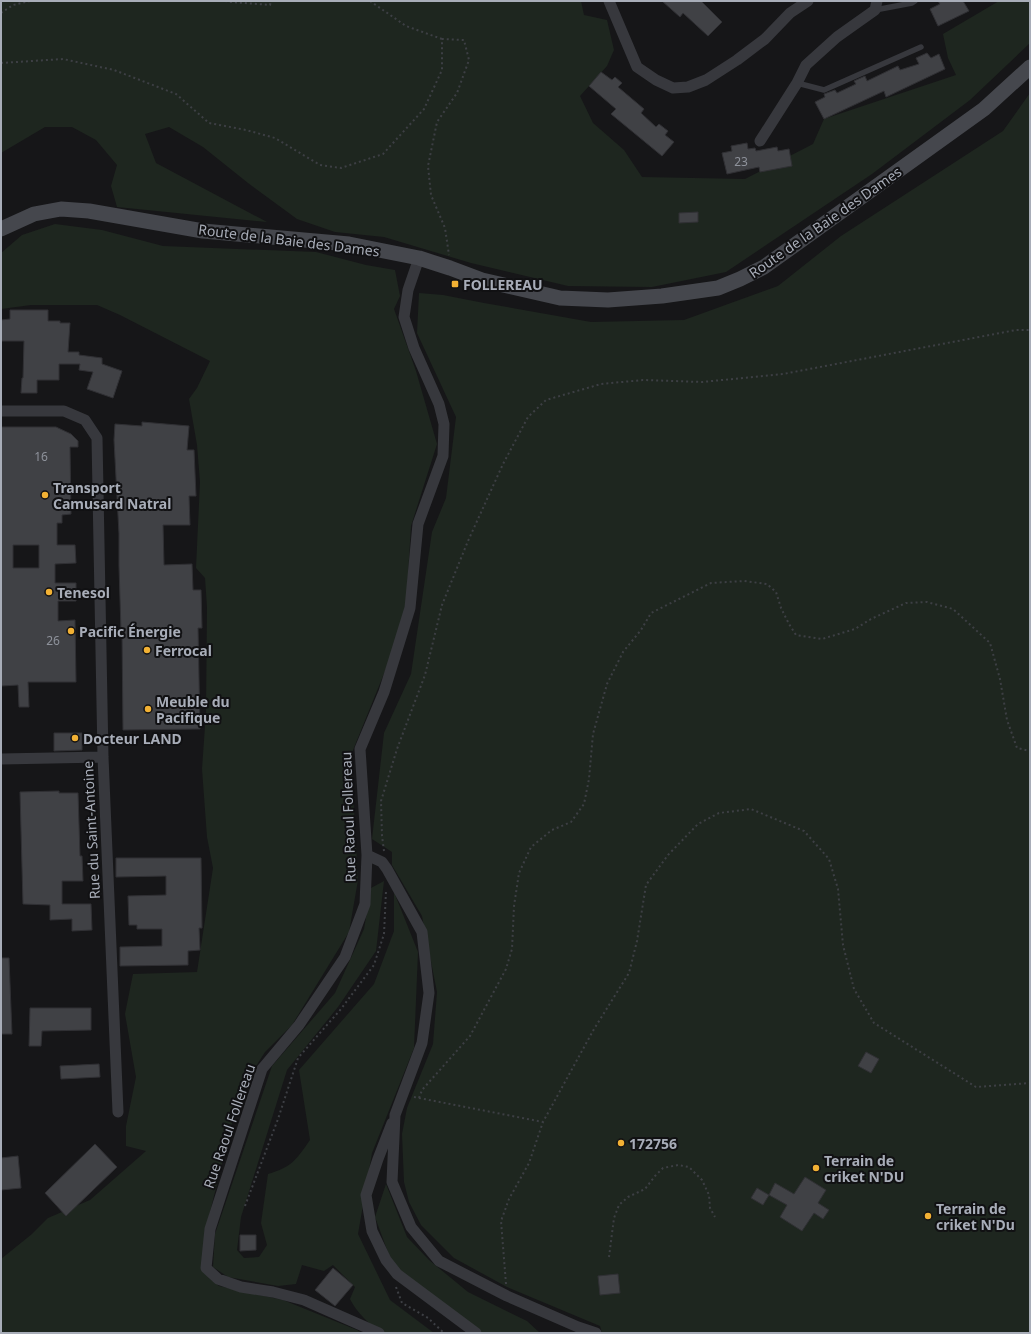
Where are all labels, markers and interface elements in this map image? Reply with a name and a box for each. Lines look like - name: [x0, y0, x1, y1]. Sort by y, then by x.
- house number: 23: [734, 153, 748, 170]
- street label: Route de la Baie des Dames: [745, 162, 905, 282]
- street label: Route de la Baie des Dames: [197, 219, 381, 261]
- place label: FOLLEREAU: [463, 275, 543, 294]
- marker: FOLLEREAU: [450, 279, 460, 289]
- house number: 16: [34, 448, 48, 465]
- place label: Transport Camusard Natral: [53, 478, 171, 513]
- marker: Transport Camusard Natral: [40, 490, 50, 500]
- place label: Tenesol: [57, 583, 110, 602]
- marker: Tenesol: [44, 587, 54, 597]
- place label: Pacific Énergie: [79, 622, 181, 641]
- marker: Pacific Énergie: [66, 626, 76, 636]
- house number: 26: [46, 632, 60, 649]
- place label: Ferrocal: [155, 641, 212, 660]
- marker: Ferrocal: [142, 645, 152, 655]
- place label: Meuble du Pacifique: [156, 692, 230, 727]
- marker: Meuble du Pacifique: [143, 704, 153, 714]
- place label: Docteur LAND: [83, 729, 182, 748]
- marker: Docteur LAND: [70, 733, 80, 743]
- street label: Rue Raoul Follereau: [336, 751, 360, 883]
- street label: Rue du Saint-Antoine: [78, 760, 104, 900]
- street label: Rue Raoul Follereau: [199, 1061, 259, 1191]
- place label: 172756: [629, 1134, 677, 1153]
- marker: 172756: [616, 1138, 626, 1148]
- place label: Terrain de criket N'DU: [824, 1151, 904, 1186]
- marker: Terrain de criket N'DU: [811, 1163, 821, 1173]
- place label: Terrain de criket N'Du: [936, 1199, 1015, 1234]
- marker: Terrain de criket N'Du: [923, 1211, 933, 1221]

